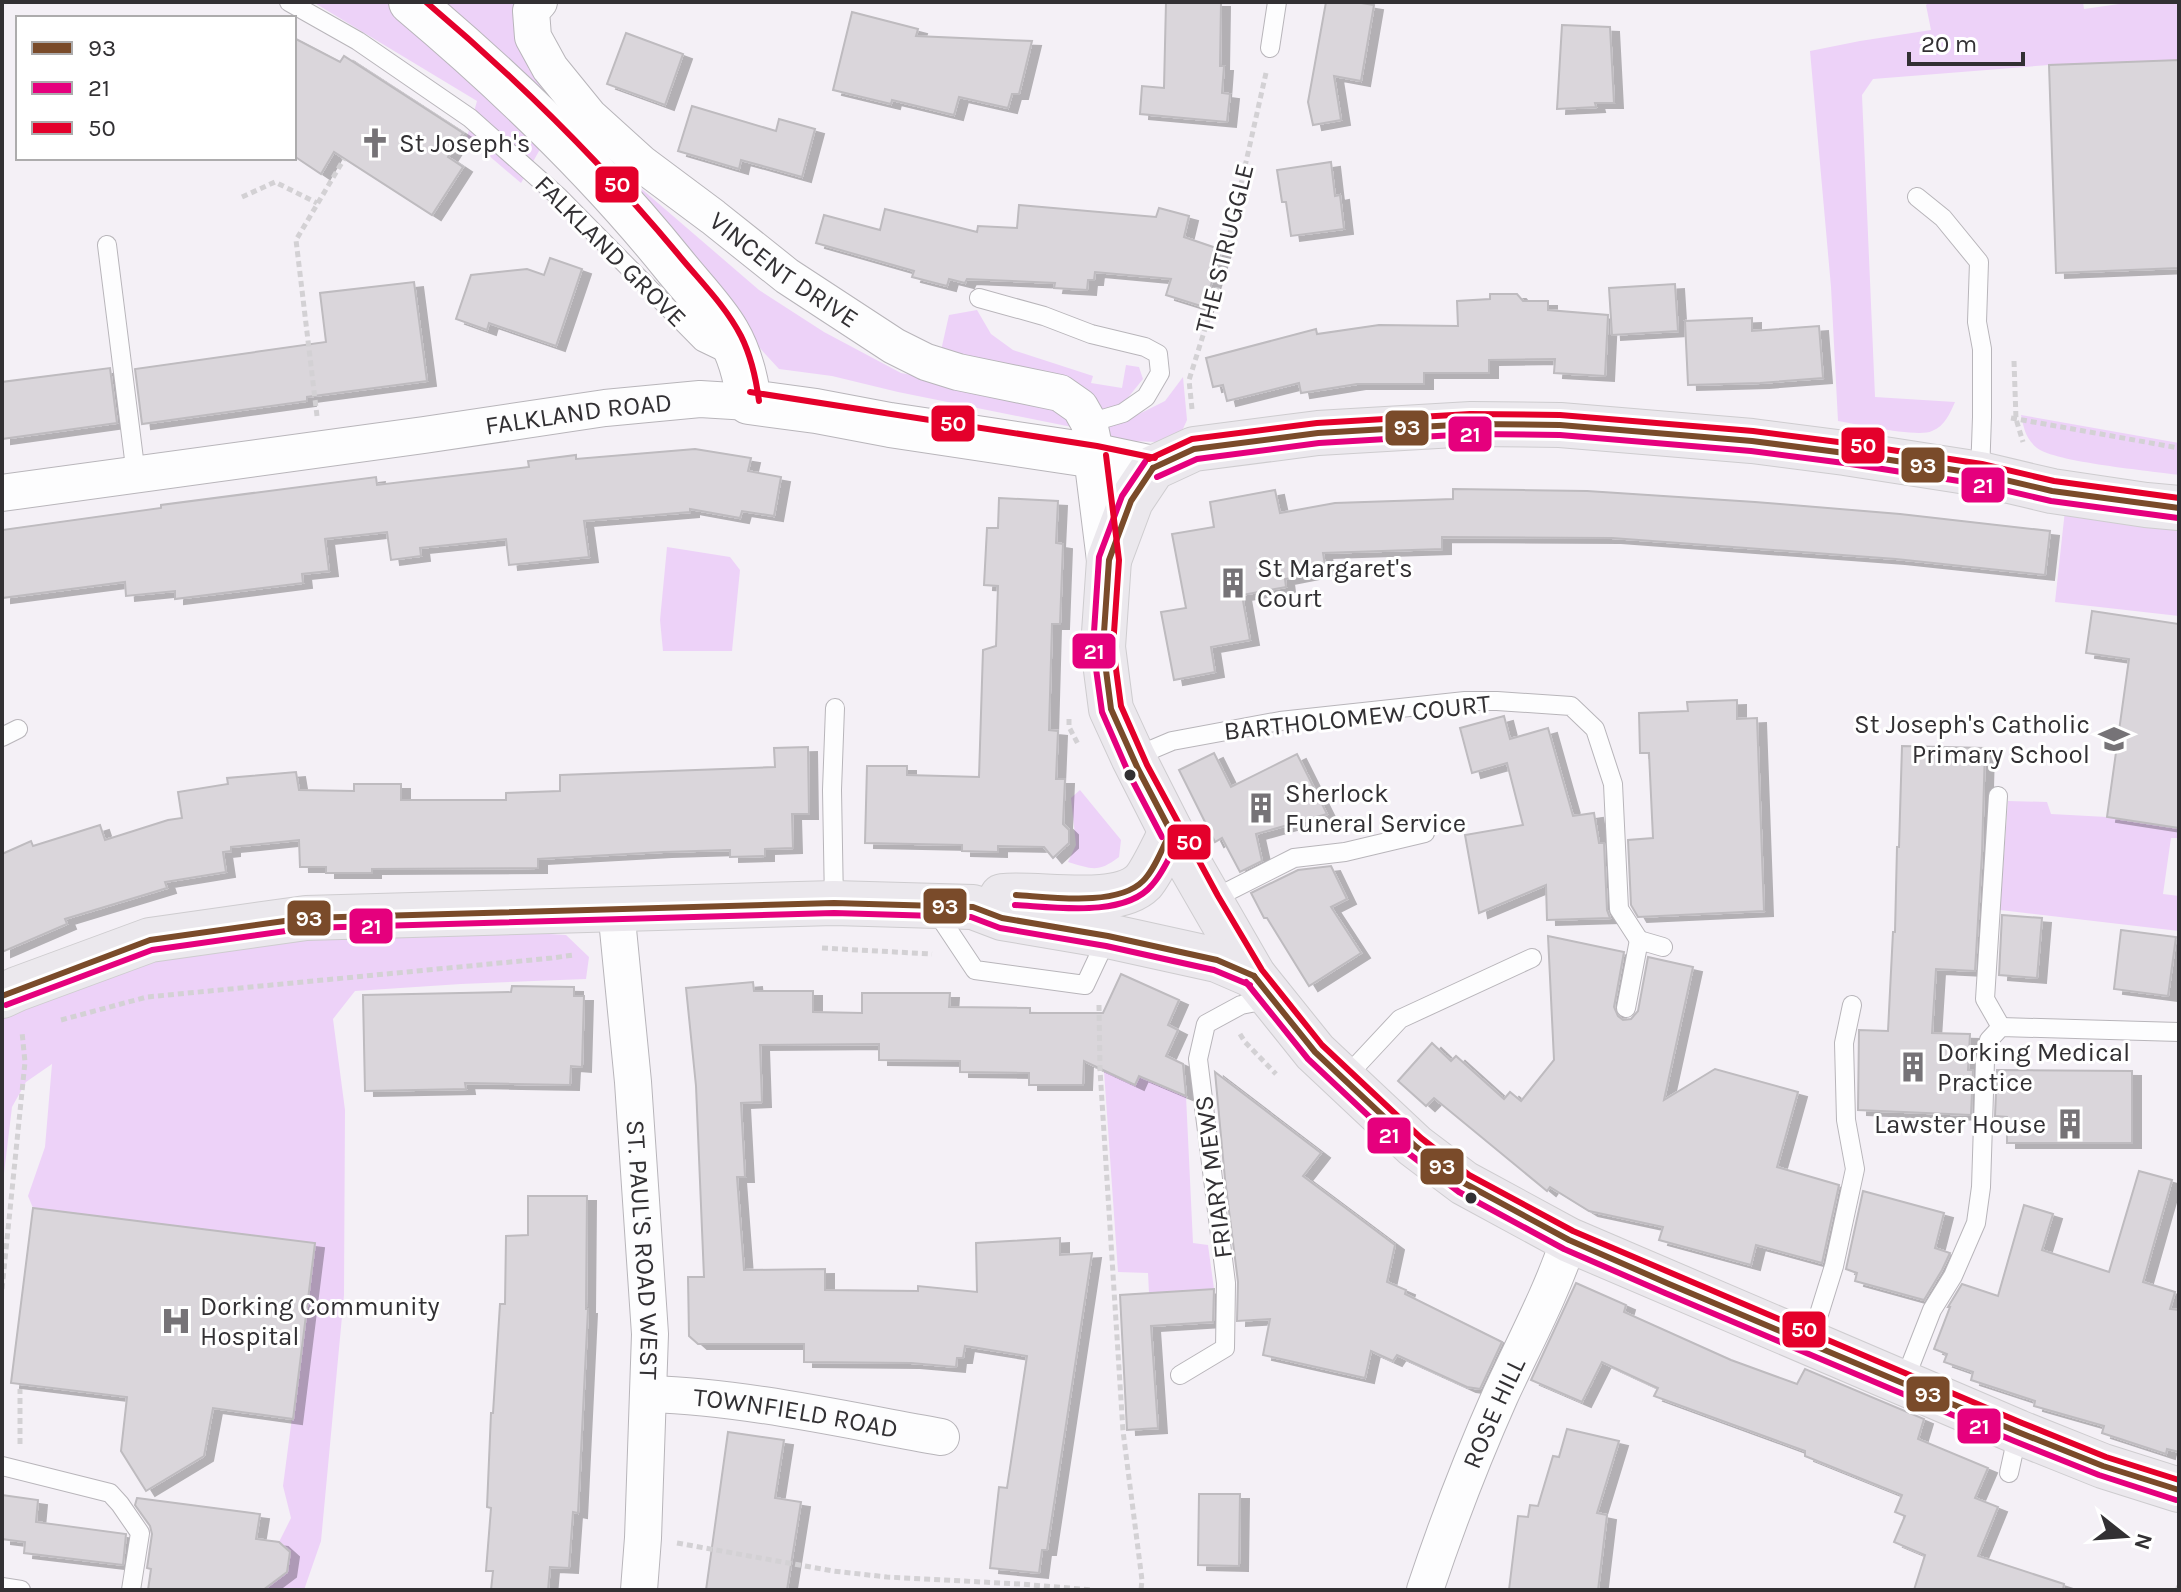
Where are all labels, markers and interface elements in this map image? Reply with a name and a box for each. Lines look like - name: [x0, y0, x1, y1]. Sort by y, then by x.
- legend: [16, 16, 296, 160]
- scale bar: [1909, 16, 2023, 66]
- text: 20 m: [1921, 30, 1977, 58]
- text: 93: [88, 34, 116, 62]
- text: 21: [88, 74, 110, 102]
- text: 50: [88, 114, 116, 142]
- church icon: St Joseph's: [358, 126, 392, 160]
- place label: St Joseph's: [399, 128, 530, 159]
- street label: THE STRUGGLE: [1189, 160, 1260, 336]
- line badge: 50: [594, 165, 640, 204]
- street label: FALKLAND GROVE: [528, 169, 693, 334]
- text: 50: [604, 172, 630, 198]
- street label: VINCENT DRIVE: [703, 205, 864, 335]
- street label: FALKLAND ROAD: [483, 387, 673, 442]
- line badge: 50: [930, 404, 976, 443]
- line badge: 93: [1384, 409, 1430, 447]
- text: 50: [940, 411, 966, 437]
- text: 93: [1393, 415, 1421, 441]
- line badge: 21: [1447, 415, 1493, 453]
- text: 21: [1459, 422, 1481, 448]
- line badge: 50: [1840, 426, 1886, 465]
- text: 50: [1850, 433, 1876, 459]
- line badge: 93: [1900, 446, 1946, 484]
- text: 93: [1909, 453, 1937, 479]
- line badge: 21: [1960, 466, 2006, 504]
- text: 21: [1972, 473, 1994, 499]
- place label: St Margaret's Court: [1257, 553, 1413, 614]
- building icon: St Margaret's Court: [1216, 566, 1250, 600]
- line badge: 21: [1071, 632, 1117, 670]
- text: 21: [1083, 639, 1105, 665]
- street label: BARTHOLOMEW COURT: [1222, 688, 1492, 747]
- place label: St Joseph's Catholic Primary School: [1854, 709, 2090, 770]
- school or university icon: St Joseph's Catholic Primary School: [2097, 722, 2131, 756]
- unlabelled marker: [1122, 767, 1138, 783]
- place label: Sherlock Funeral Service: [1285, 778, 1466, 839]
- building icon: Sherlock Funeral Service: [1244, 791, 1278, 825]
- line badge: 50: [1166, 823, 1212, 861]
- text: 50: [1176, 830, 1202, 856]
- line badge: 93: [922, 887, 968, 925]
- text: 93: [931, 894, 959, 920]
- line badge: 93: [286, 899, 332, 937]
- text: 93: [295, 906, 323, 932]
- line badge: 21: [348, 907, 394, 945]
- text: 21: [360, 914, 382, 940]
- place label: Dorking Medical Practice: [1937, 1037, 2130, 1098]
- building icon: Dorking Medical Practice: [1896, 1050, 1930, 1084]
- street label: FRIARY MEWS: [1188, 1094, 1239, 1260]
- building icon: Lawster House: [2053, 1107, 2087, 1141]
- place label: Lawster House: [1874, 1109, 2046, 1140]
- line badge: 21: [1366, 1116, 1412, 1155]
- street label: ST. PAUL'S ROAD WEST: [620, 1119, 665, 1380]
- text: 21: [1378, 1123, 1400, 1149]
- line badge: 93: [1419, 1147, 1465, 1186]
- text: 93: [1428, 1154, 1456, 1180]
- unlabelled marker: [1463, 1190, 1479, 1206]
- place label: Dorking Community Hospital: [200, 1291, 440, 1352]
- hospital icon: Dorking Community Hospital: [159, 1304, 193, 1338]
- line badge: 50: [1781, 1310, 1827, 1349]
- text: 50: [1791, 1317, 1817, 1343]
- street label: ROSE HILL: [1456, 1352, 1532, 1473]
- line badge: 93: [1905, 1375, 1951, 1413]
- street label: TOWNFIELD ROAD: [692, 1382, 901, 1445]
- text: 93: [1914, 1382, 1942, 1408]
- line badge: 21: [1956, 1407, 2002, 1445]
- text: 21: [1968, 1414, 1990, 1440]
- north arrow: [2085, 1496, 2165, 1576]
- text: N: [2128, 1530, 2158, 1553]

